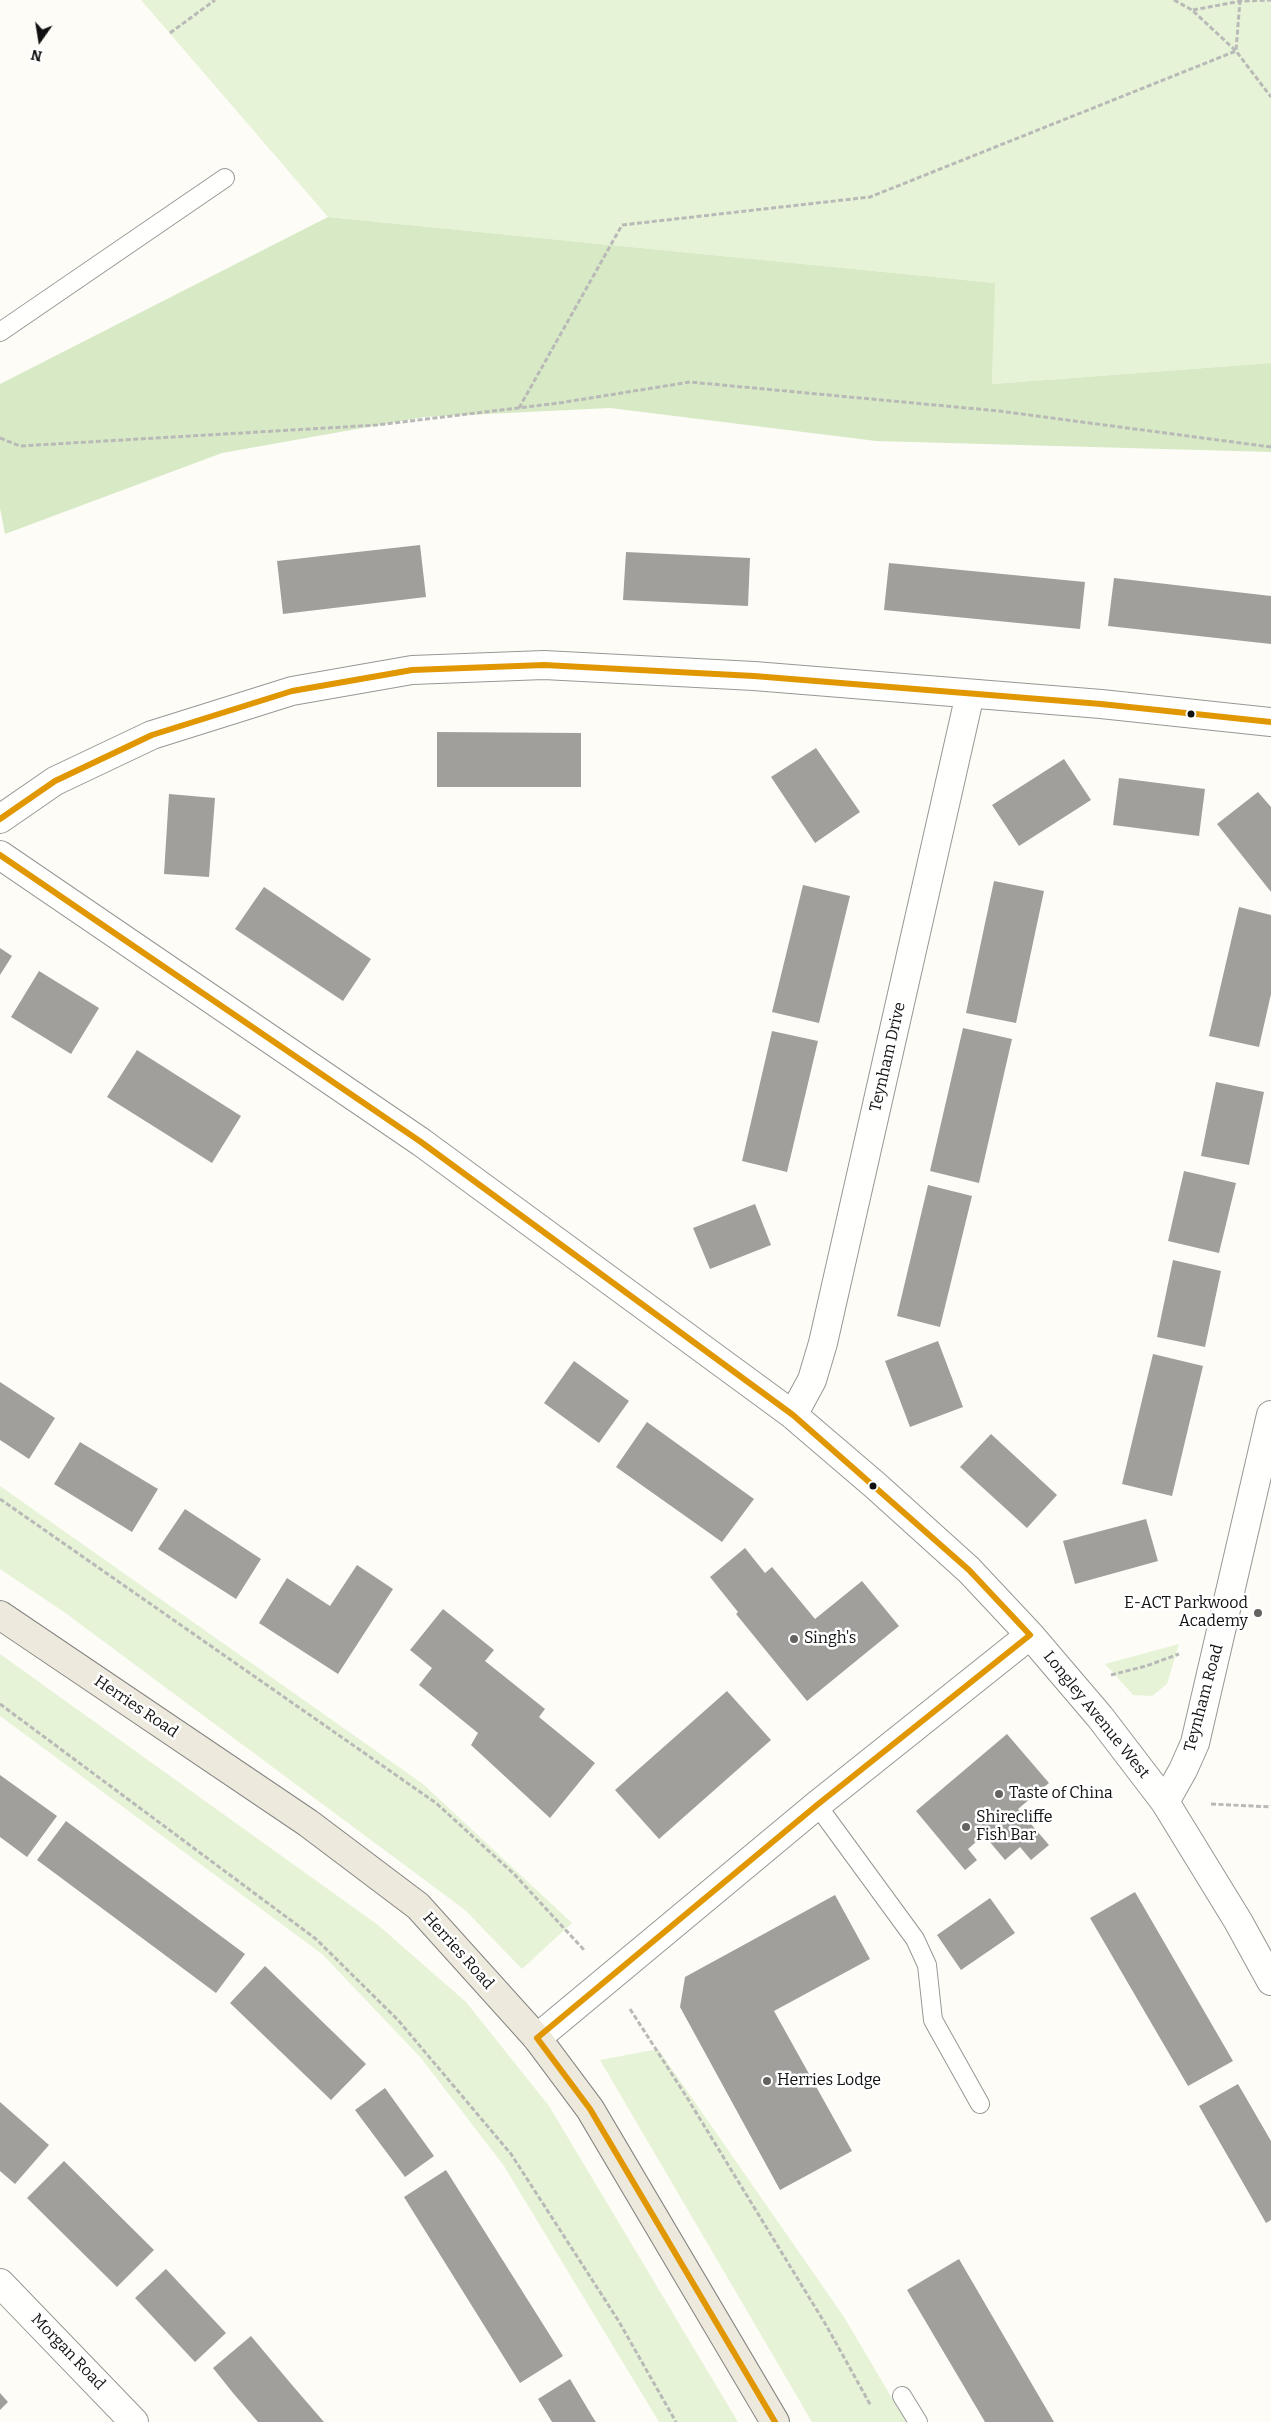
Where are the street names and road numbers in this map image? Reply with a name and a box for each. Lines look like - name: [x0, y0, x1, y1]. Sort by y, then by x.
- street label: Teynham Drive: [866, 1000, 910, 1114]
- street label: Teynham Road: [1180, 1642, 1228, 1754]
- street label: Longley Avenue West: [1039, 1647, 1153, 1783]
- street label: Herries Road: [90, 1672, 182, 1742]
- street label: Herries Road: [418, 1909, 498, 1993]
- street label: Morgan Road: [27, 2310, 109, 2394]

